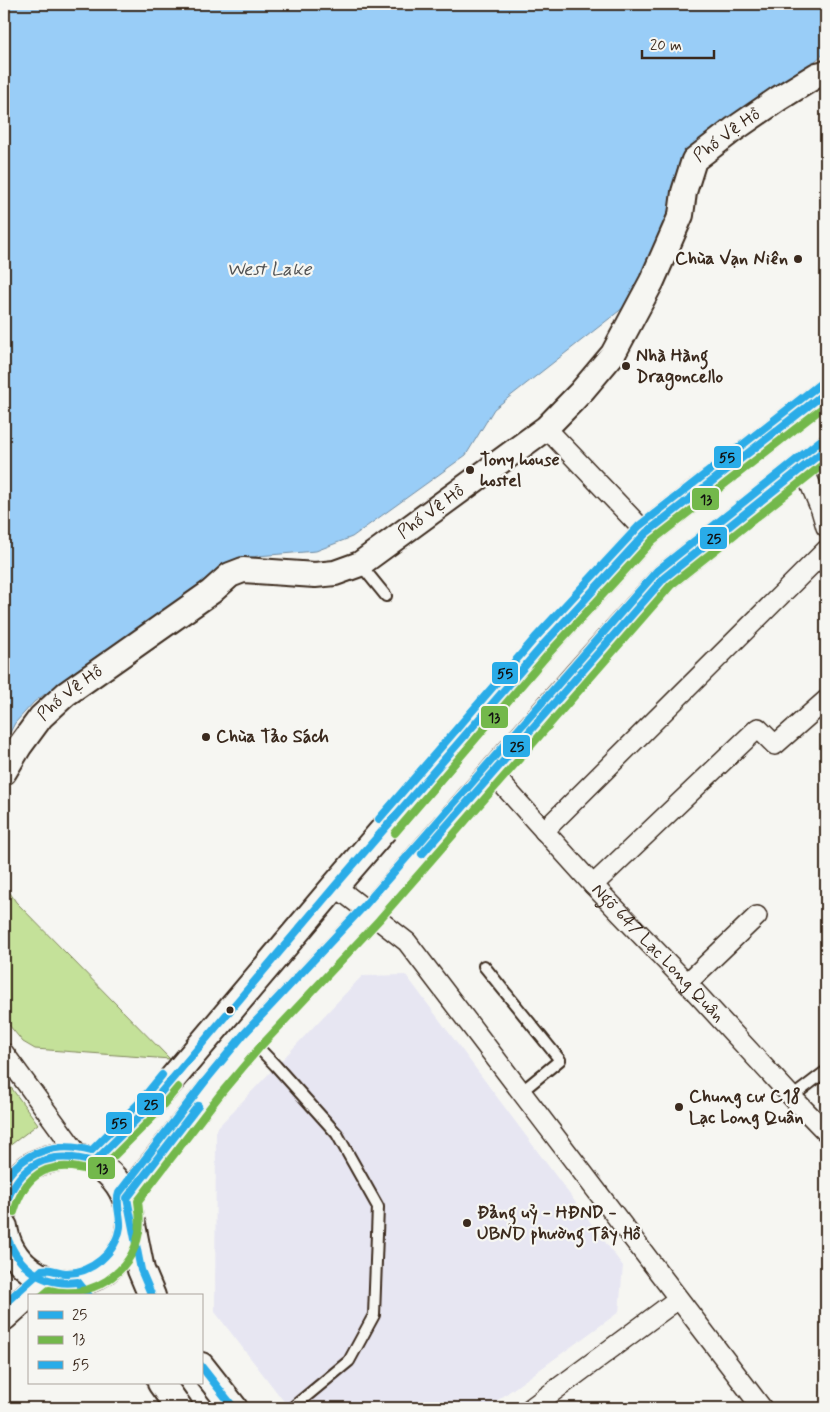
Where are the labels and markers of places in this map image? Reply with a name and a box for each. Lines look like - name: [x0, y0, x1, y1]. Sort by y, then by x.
- place label: Chùa Vạn Niên: [675, 247, 788, 271]
- marker: Chùa Vạn Niên: [792, 253, 804, 265]
- place label: Nhà Hàng Dragoncello: [636, 344, 724, 391]
- marker: Nhà Hàng Dragoncello: [620, 360, 632, 372]
- place label: Tony house hostel: [480, 448, 560, 493]
- marker: Tony house hostel: [464, 464, 476, 476]
- place label: Chùa Tảo Sách: [216, 725, 329, 749]
- marker: Chùa Tảo Sách: [200, 731, 212, 743]
- unlabelled marker: [225, 1005, 235, 1015]
- place label: Chung cư C18 Lạc Long Quân: [689, 1085, 804, 1130]
- marker: Chung cư C18 Lạc Long Quân: [673, 1101, 685, 1113]
- place label: Đảng uỷ - HĐND - UBND phường Tây Hồ: [477, 1201, 641, 1248]
- marker: Đảng uỷ - HĐND - UBND phường Tây Hồ: [461, 1217, 473, 1229]

